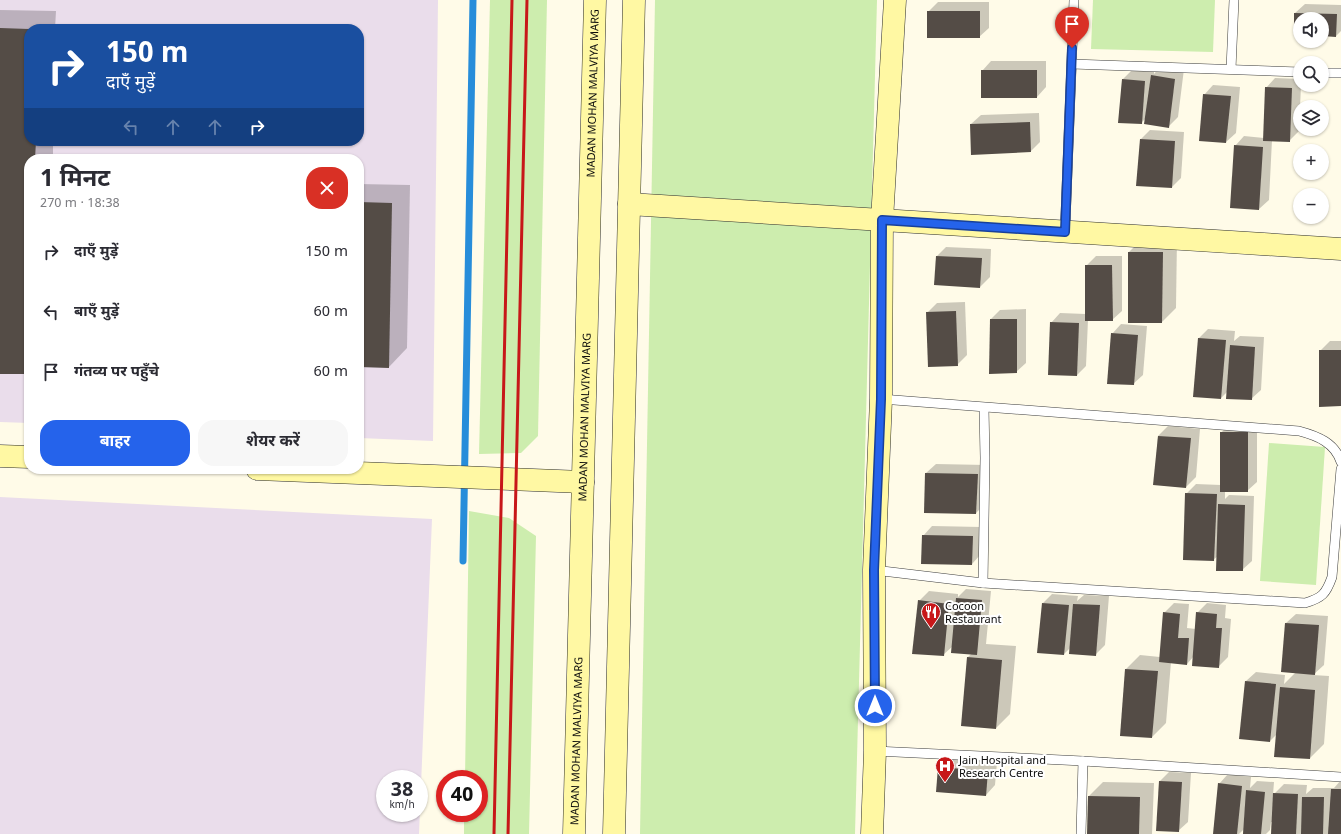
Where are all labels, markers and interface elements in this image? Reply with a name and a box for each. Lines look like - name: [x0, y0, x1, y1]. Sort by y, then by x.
- pin: [1055, 7.0, 1089, 48]
- street label: MADAN MOHAN MALVIYA MARG: [585, 9, 603, 178]
- map controls: [1293, 12, 1329, 224]
- button: sound: [1293, 12, 1329, 48]
- icon: arrive: [1061, 13, 1083, 35]
- text: 150 m: [106, 37, 188, 73]
- icon: right: [40, 40, 92, 92]
- button: search: [1293, 56, 1329, 92]
- text: दाएँ मुड़ें: [106, 72, 155, 95]
- button: layers: [1293, 100, 1329, 136]
- icon: left: [120, 116, 142, 138]
- icon: ahead: [162, 116, 184, 138]
- icon: ahead: [204, 116, 226, 138]
- icon: right: [246, 116, 268, 138]
- button: +: [1293, 144, 1329, 180]
- text: 1 मिनट: [40, 164, 110, 196]
- button: close: [306, 167, 348, 209]
- button: −: [1293, 188, 1329, 224]
- text: 270 m · 18:38: [40, 195, 120, 212]
- icon: right: [40, 241, 62, 263]
- text: दाएँ मुड़ें: [74, 243, 118, 262]
- text: 150 m: [305, 243, 348, 262]
- icon: left: [40, 301, 62, 323]
- text: बाएँ मुड़ें: [74, 303, 119, 322]
- text: 60 m: [314, 303, 348, 322]
- street label: MADAN MOHAN MALVIYA MARG: [576, 333, 595, 502]
- icon: arrive: [40, 361, 62, 383]
- text: गंतव्य पर पहुँचे: [74, 363, 159, 382]
- text: 60 m: [314, 363, 348, 382]
- button: बाहर: [40, 420, 190, 466]
- button: शेयर करें: [198, 420, 348, 466]
- place label: Cocoon Restaurant: [945, 600, 1002, 627]
- restaurant icon: Cocoon Restaurant: [920, 601, 942, 629]
- street label: MADAN MOHAN MALVIYA MARG: [568, 657, 586, 825]
- position arrow: [854, 685, 896, 727]
- place label: Jain Hospital and Research Centre: [958, 754, 1046, 781]
- hospital icon: Jain Hospital and Research Centre: [934, 755, 956, 783]
- speed limit sign: 40: [436, 770, 488, 822]
- text: 38: [391, 778, 413, 804]
- text: km/h: [389, 799, 415, 812]

